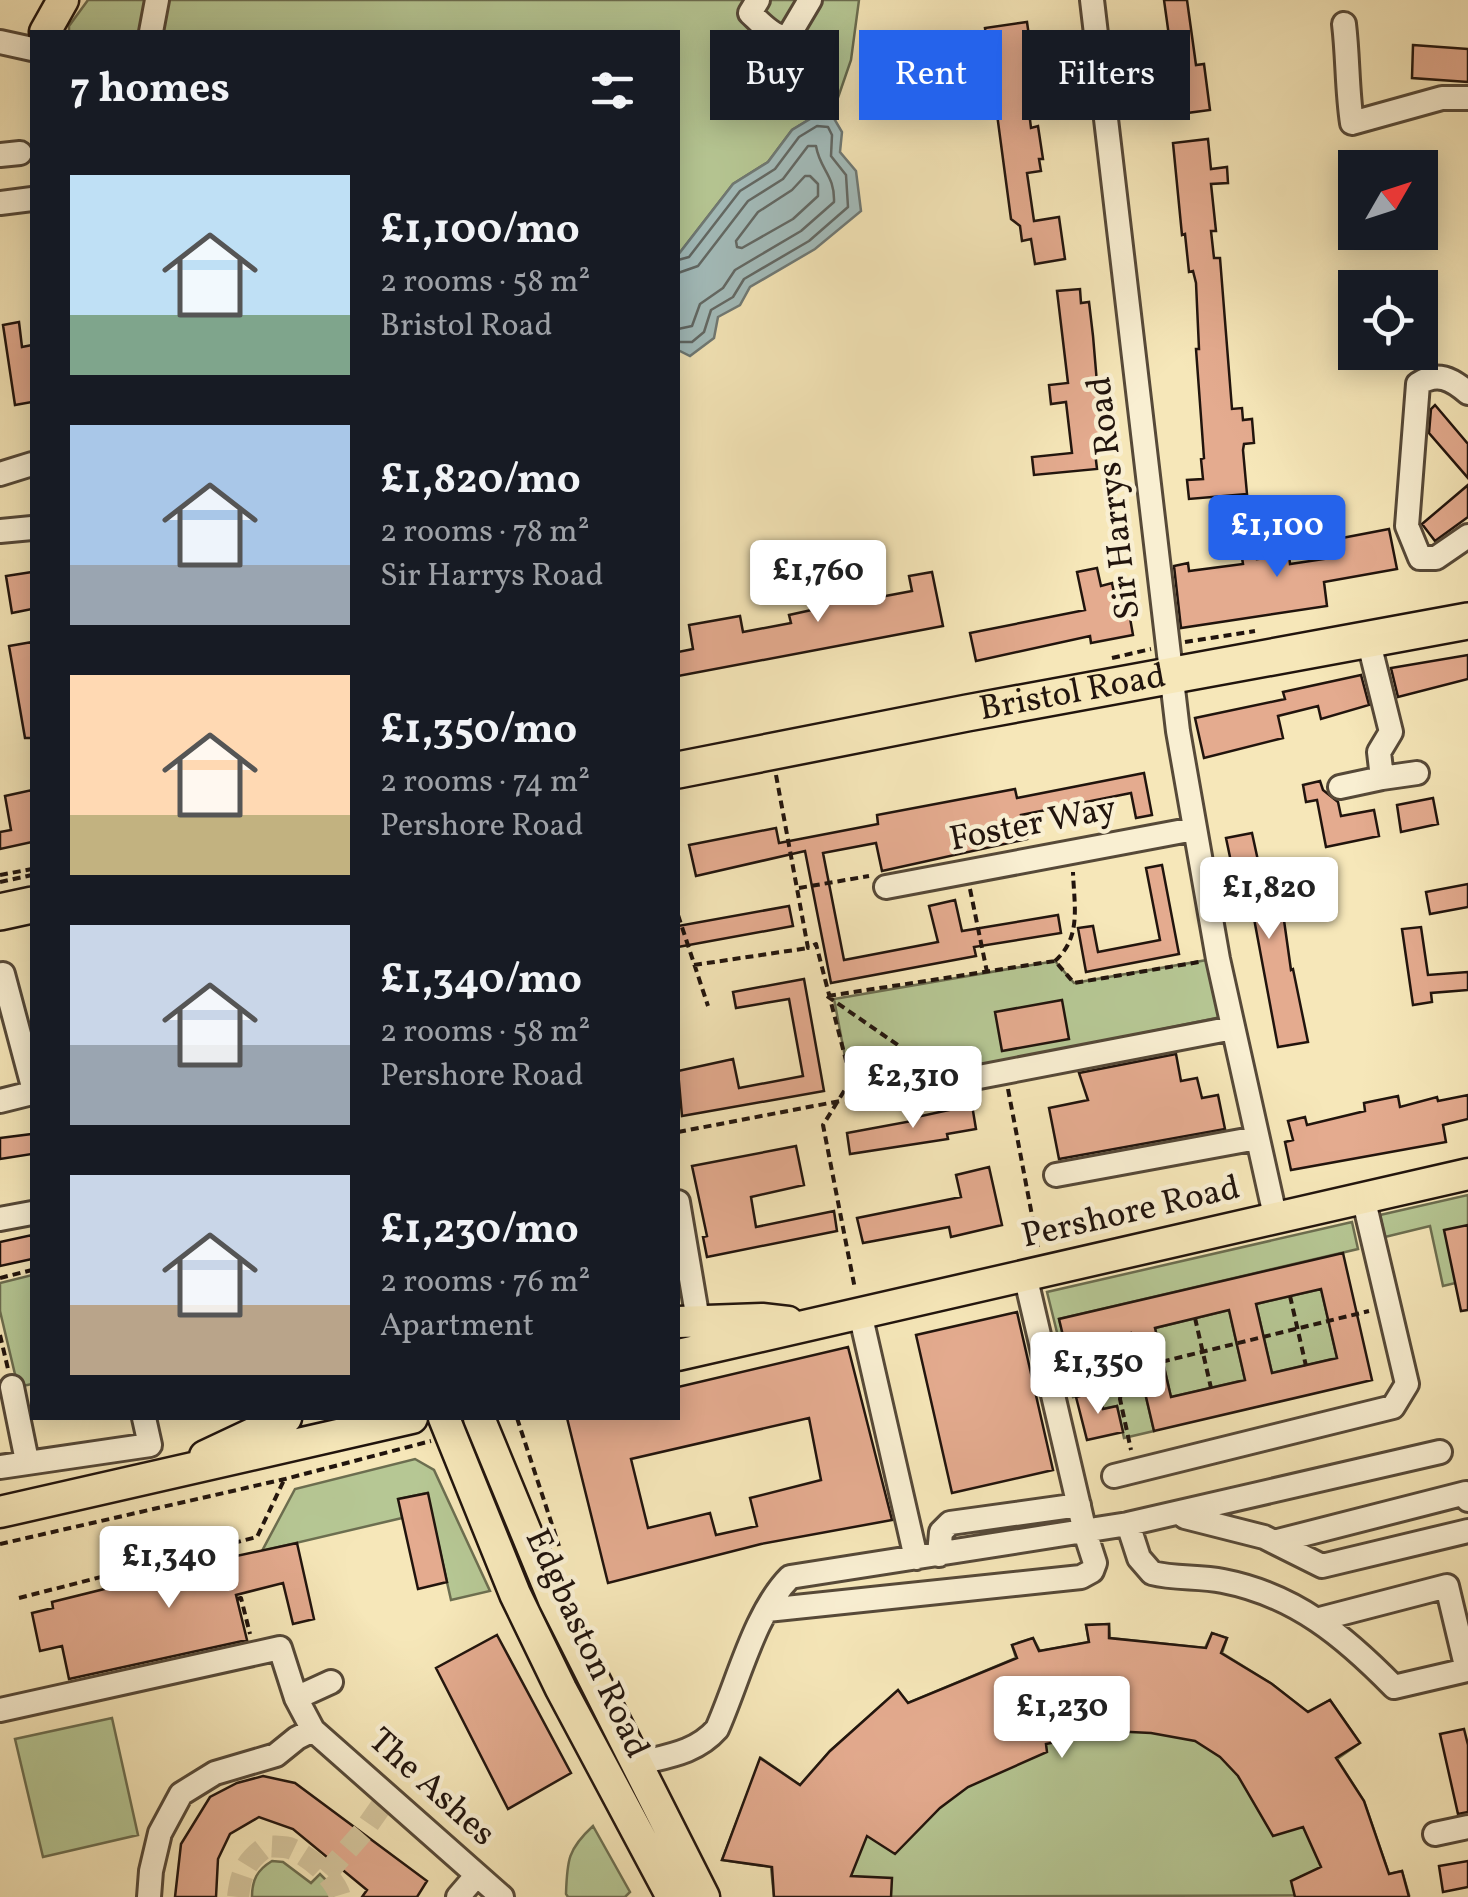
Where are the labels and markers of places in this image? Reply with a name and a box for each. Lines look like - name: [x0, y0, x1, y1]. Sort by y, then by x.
- pin: £1,100: [1196, 495, 1358, 580]
- pin: £1,760: [737, 540, 899, 625]
- pin: £1,820: [1188, 857, 1350, 942]
- pin: £2,310: [832, 1046, 994, 1131]
- pin: £1,350: [1017, 1332, 1179, 1417]
- pin: £1,340: [88, 1526, 250, 1611]
- pin: £1,230: [981, 1676, 1143, 1761]

